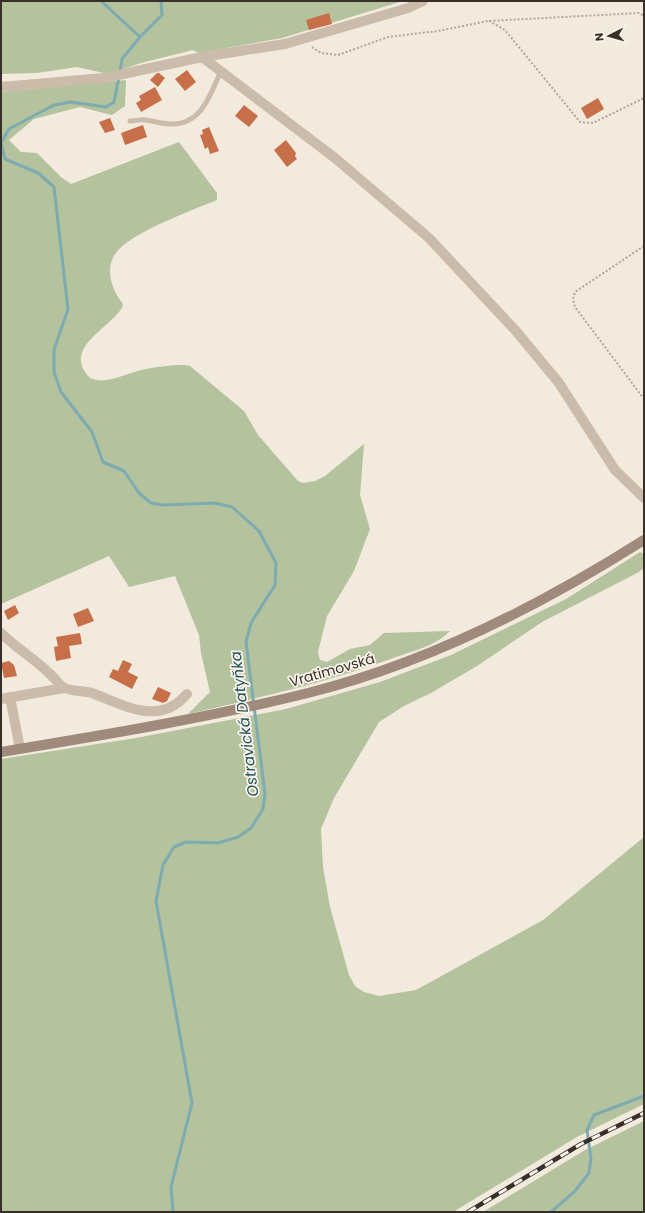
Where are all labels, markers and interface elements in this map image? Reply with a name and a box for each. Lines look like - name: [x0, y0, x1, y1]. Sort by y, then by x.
- north arrow: [589, 16, 629, 56]
- text: N: [591, 32, 607, 42]
- street label: Vratimovská: [287, 648, 377, 692]
- water label: Ostravická Datyňka: [225, 650, 263, 798]

